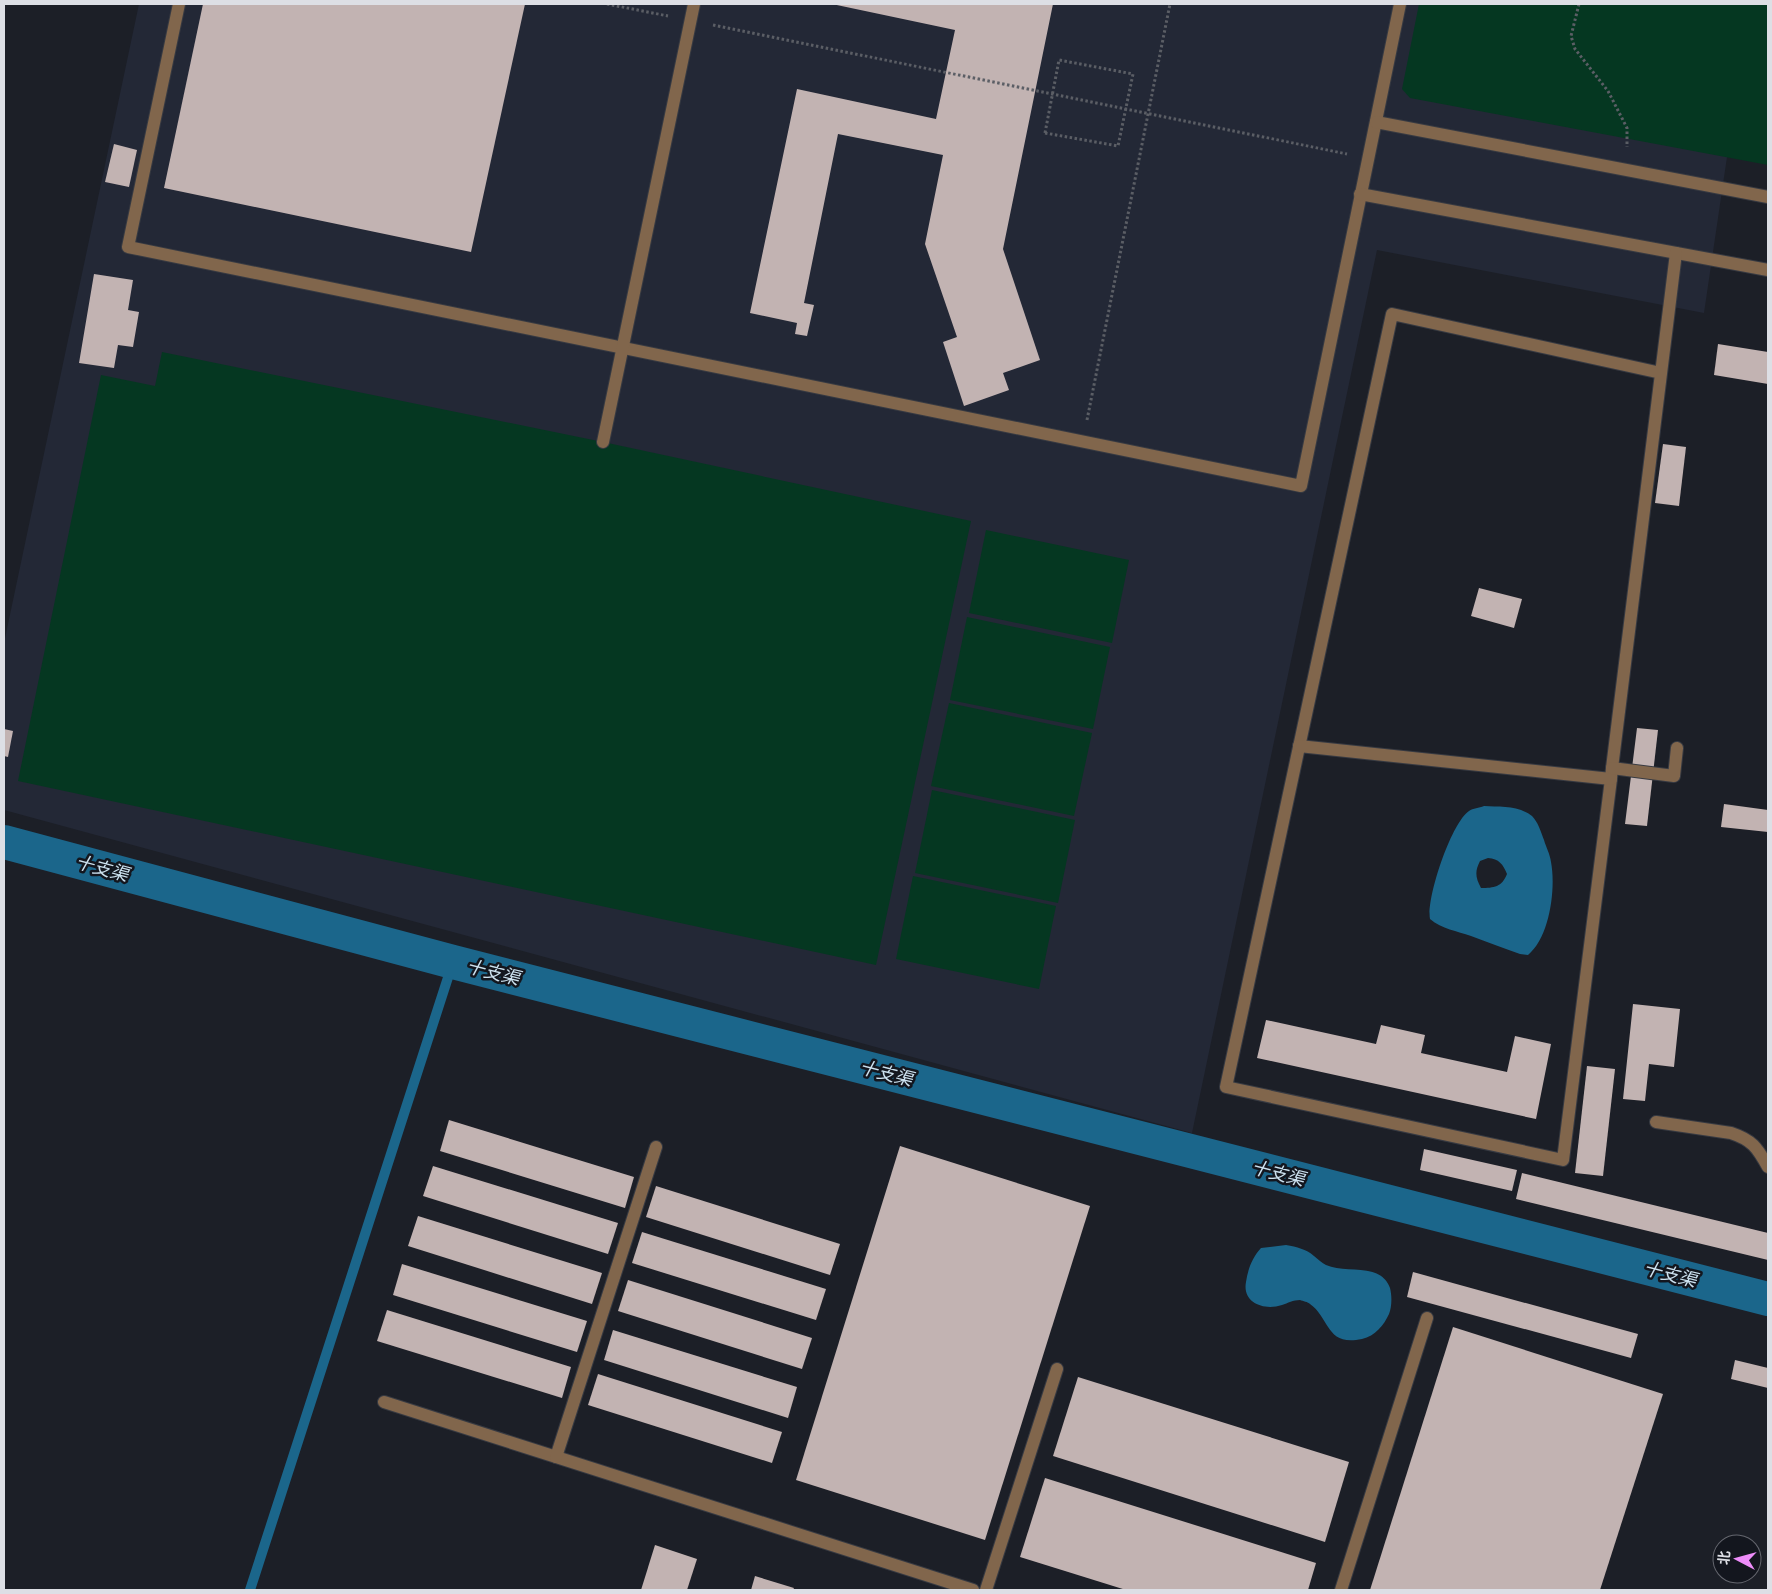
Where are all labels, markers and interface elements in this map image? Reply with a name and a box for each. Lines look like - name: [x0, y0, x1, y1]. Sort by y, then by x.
- water label: 十支渠: [73, 850, 134, 887]
- water label: 十支渠: [464, 954, 525, 990]
- water label: 十支渠: [857, 1055, 918, 1091]
- water label: 十支渠: [1249, 1155, 1310, 1191]
- water label: 十支渠: [1641, 1256, 1702, 1292]
- north arrow: [1712, 1534, 1762, 1584]
- text: 北: [1714, 1550, 1734, 1566]

